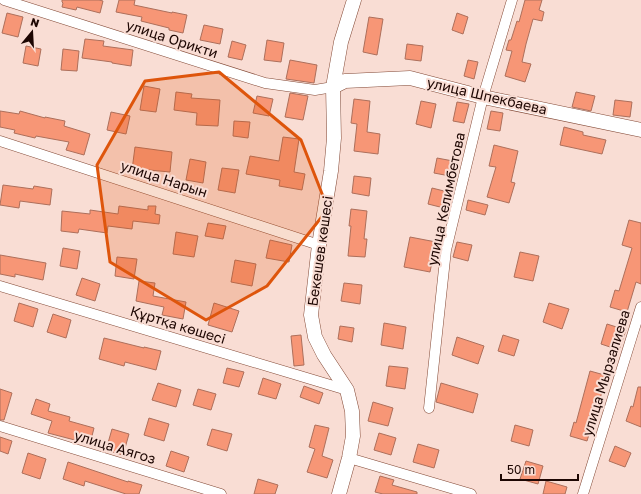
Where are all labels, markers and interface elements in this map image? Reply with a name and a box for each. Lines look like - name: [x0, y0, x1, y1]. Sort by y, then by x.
- north arrow: [12, 12, 52, 52]
- text: N: [29, 15, 41, 29]
- street label: улица Орикти: [124, 16, 220, 61]
- street label: улица Шпекбаева: [425, 73, 549, 118]
- street label: улица Келимбетова: [423, 131, 468, 267]
- street label: улица Нарын: [119, 156, 210, 201]
- street label: Бекешев көшесі: [303, 195, 336, 307]
- street label: Құртқа көшесі: [128, 302, 228, 348]
- street label: улица Мырзалиева: [578, 308, 633, 438]
- street label: улица Аягоз: [72, 426, 158, 467]
- scale bar: [501, 456, 578, 482]
- text: 50 m: [507, 462, 535, 477]

